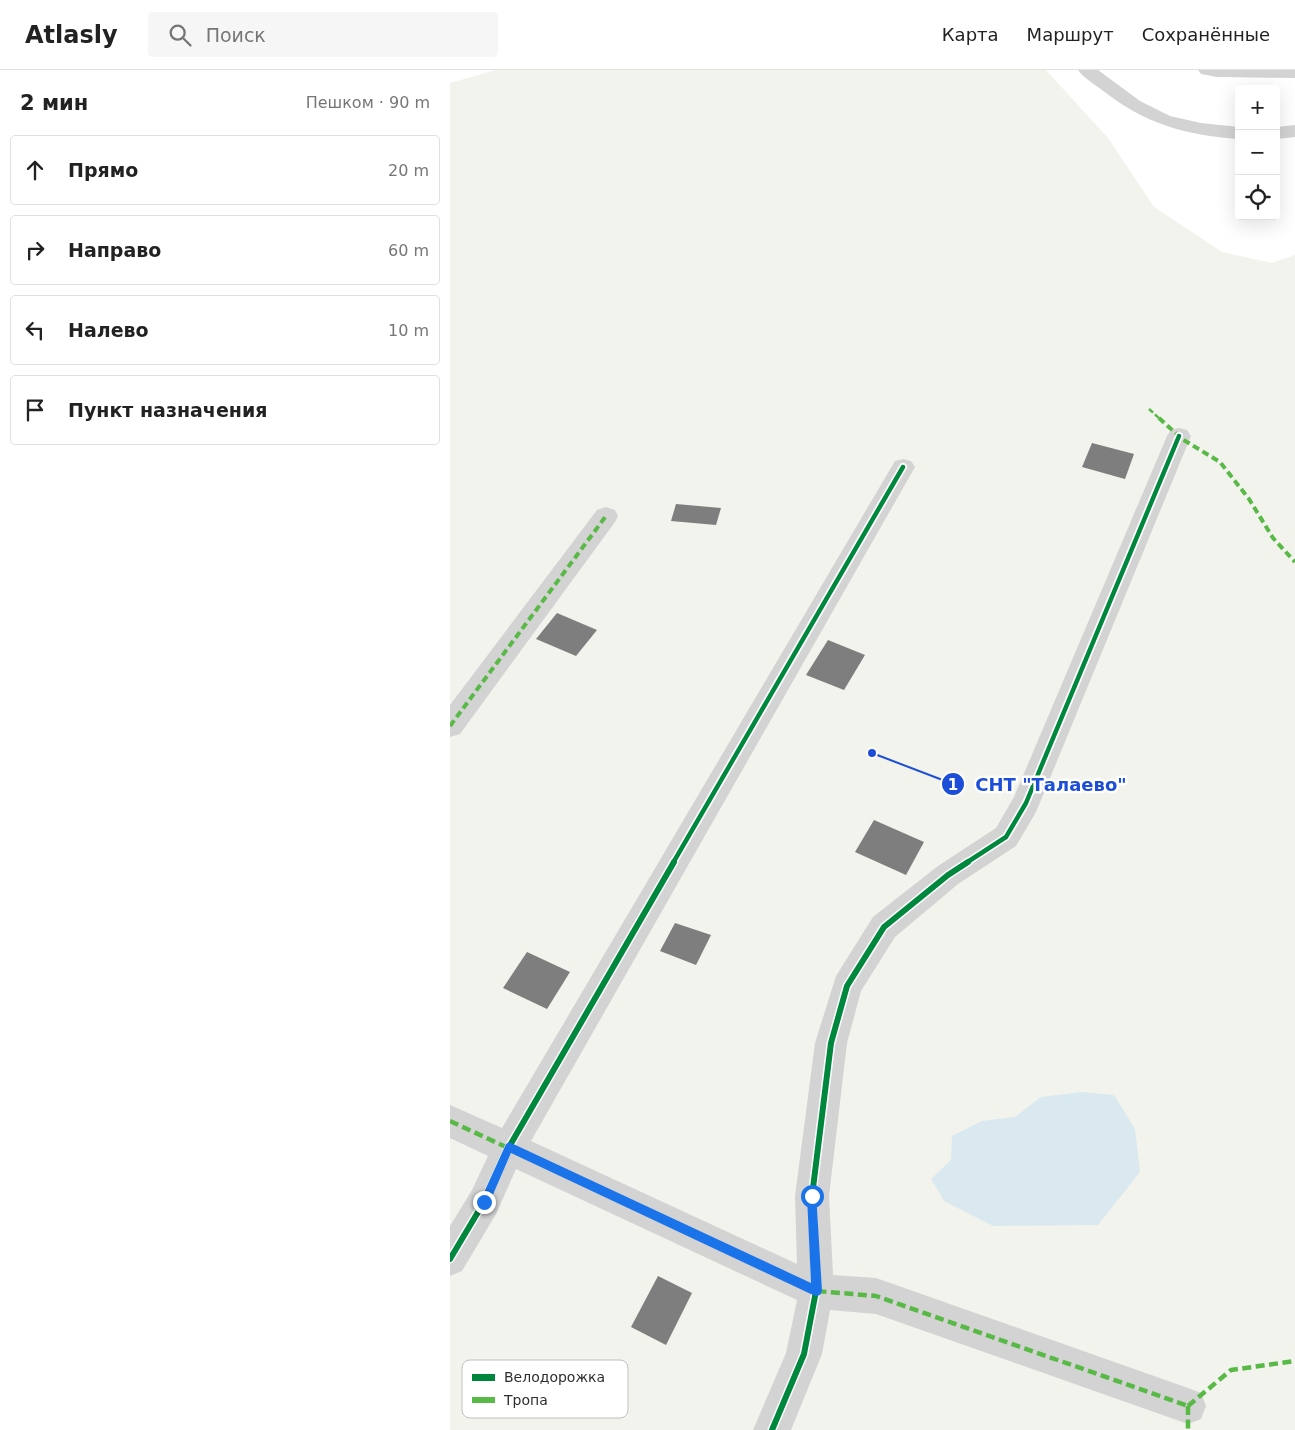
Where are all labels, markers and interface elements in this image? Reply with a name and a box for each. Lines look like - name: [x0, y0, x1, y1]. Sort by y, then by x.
- search box: [148, 12, 498, 57]
- text: Atlasly: [25, 21, 118, 49]
- icon: search: [166, 21, 194, 49]
- text: Поиск: [206, 24, 266, 46]
- text: Карта: [942, 24, 999, 45]
- text: Маршрут: [1027, 24, 1114, 45]
- text: Сохранённые: [1142, 24, 1270, 45]
- map controls: [1235, 85, 1280, 220]
- button: +: [1235, 85, 1280, 130]
- text: 2 мин: [20, 91, 88, 115]
- text: Пешком · 90 m: [306, 93, 430, 112]
- button: −: [1235, 130, 1280, 175]
- icon: ahead: [21, 156, 49, 184]
- text: Прямо: [68, 159, 138, 181]
- text: 20 m: [388, 161, 429, 180]
- button: locate: [1235, 175, 1280, 220]
- icon: right: [21, 236, 49, 264]
- text: Направо: [68, 239, 161, 261]
- text: 60 m: [388, 241, 429, 260]
- icon: left: [21, 316, 49, 344]
- text: Налево: [68, 319, 149, 341]
- text: 10 m: [388, 321, 429, 340]
- icon: arrive: [21, 396, 49, 424]
- text: Пункт назначения: [68, 399, 267, 421]
- callout: СНТ "Талаево": [941, 768, 1137, 801]
- text: СНТ "Талаево": [975, 774, 1127, 795]
- text: 1: [948, 776, 958, 794]
- route start: [801, 1185, 824, 1208]
- route end: [473, 1191, 496, 1214]
- legend: [462, 1360, 628, 1418]
- text: Велодорожка: [504, 1369, 605, 1385]
- text: Тропа: [503, 1392, 548, 1408]

